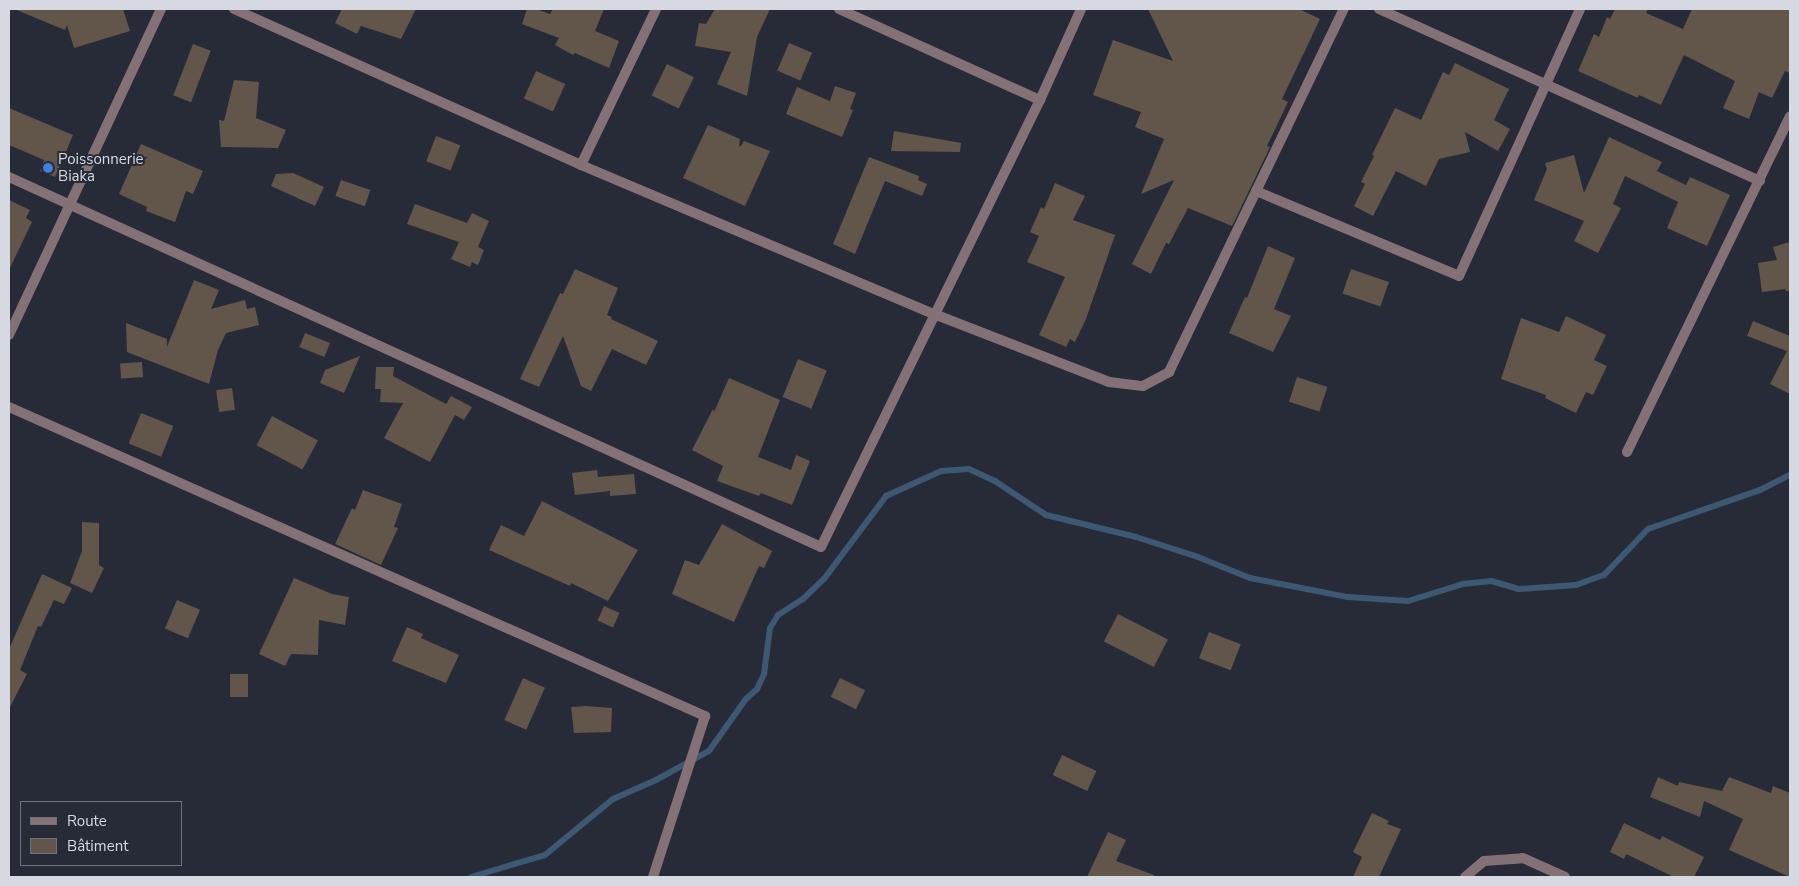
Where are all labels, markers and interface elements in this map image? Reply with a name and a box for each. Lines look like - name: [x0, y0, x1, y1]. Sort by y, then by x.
- place label: Poissonnerie Biaka: [58, 150, 144, 185]
- marker: Poissonnerie Biaka: [42, 162, 54, 174]
- legend: [20, 801, 182, 866]
- text: Route: [67, 811, 107, 831]
- text: Bâtiment: [67, 836, 128, 856]

